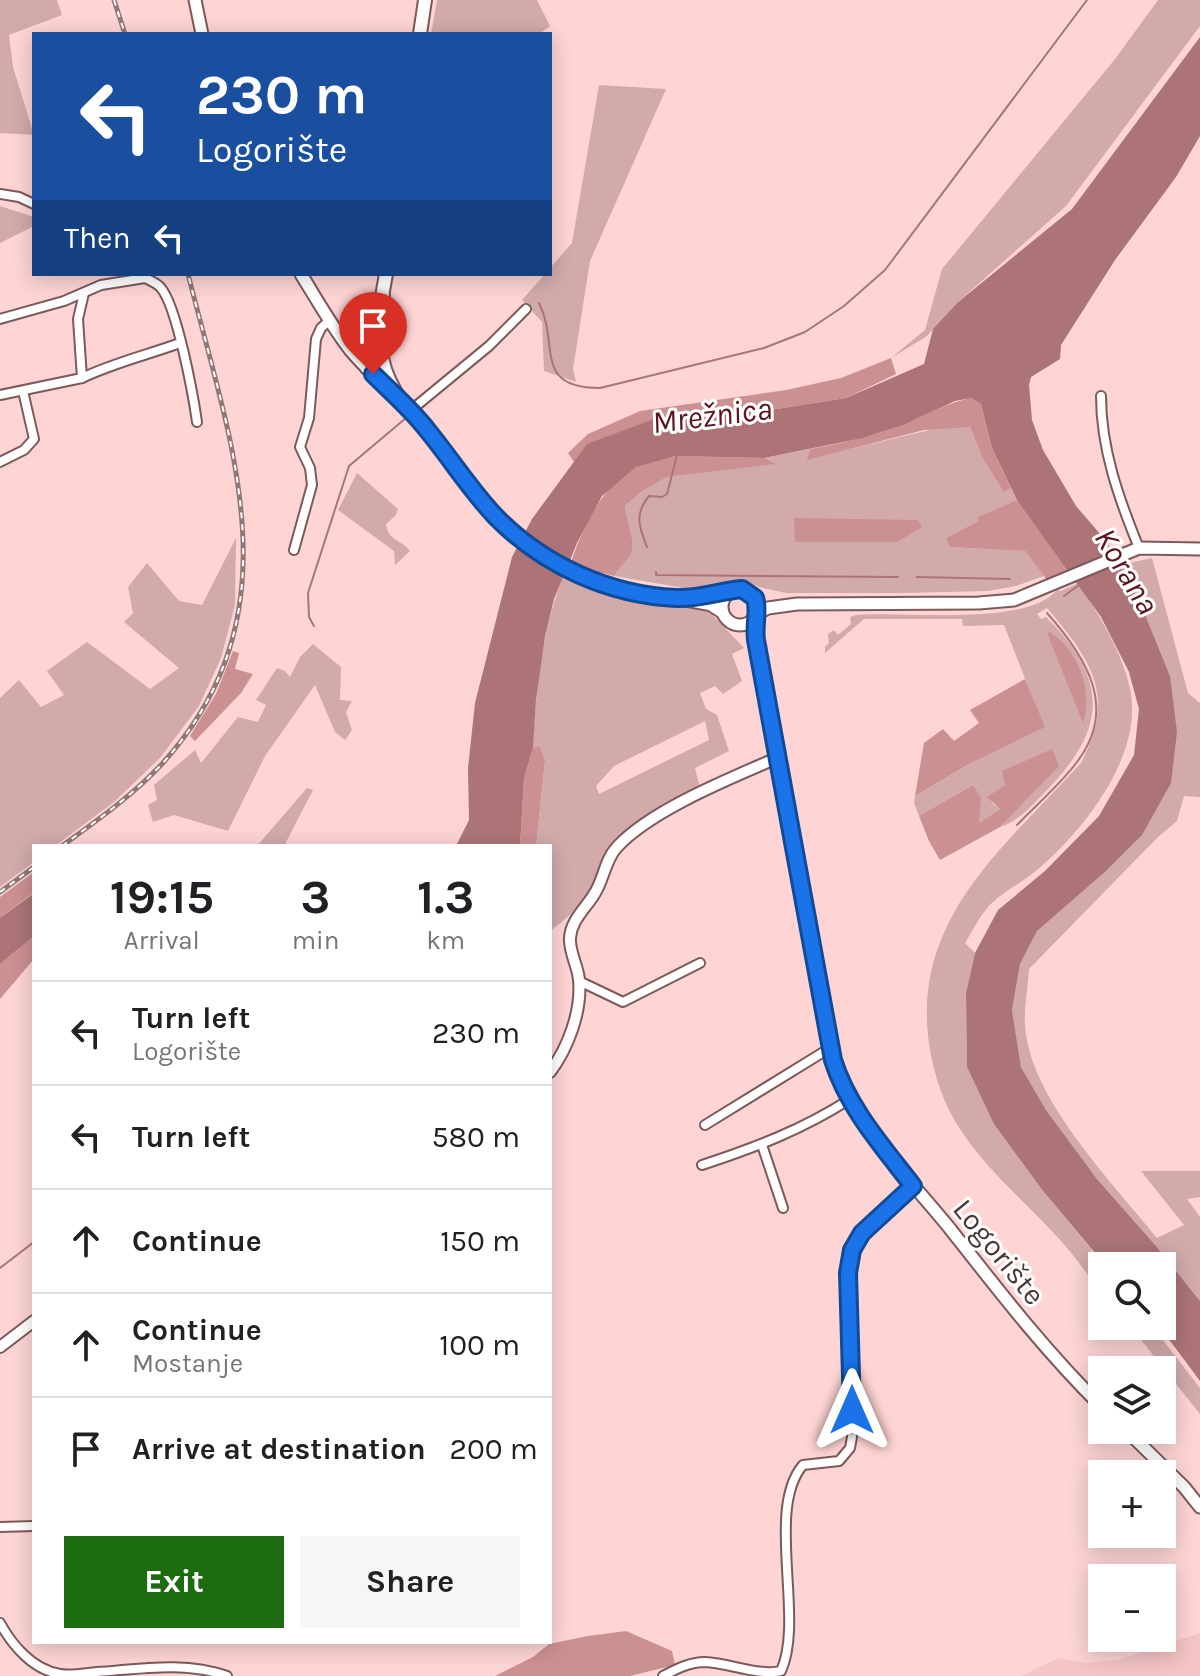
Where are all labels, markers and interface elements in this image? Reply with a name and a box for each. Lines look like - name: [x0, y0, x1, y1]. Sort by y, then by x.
- text: 230 m: [196, 62, 367, 127]
- icon: left: [64, 64, 168, 168]
- text: Logorište: [196, 129, 347, 171]
- icon: left: [147, 216, 191, 260]
- text: Then: [64, 220, 131, 256]
- pin: [339, 292, 407, 374]
- icon: arrive: [351, 304, 395, 348]
- water label: Mrežnica: [650, 390, 774, 441]
- water label: Korana: [1087, 522, 1167, 621]
- text: 19:15: [110, 869, 214, 925]
- text: 3: [301, 869, 330, 925]
- text: 1.3: [417, 869, 474, 925]
- text: Arrival: [124, 925, 200, 956]
- text: min: [292, 925, 339, 956]
- text: km: [426, 925, 465, 956]
- text: Turn left: [132, 1000, 250, 1036]
- icon: left: [64, 1011, 108, 1055]
- text: 230 m: [432, 1015, 520, 1051]
- text: Logorište: [132, 1036, 241, 1067]
- icon: left: [64, 1115, 108, 1159]
- text: Turn left: [132, 1119, 250, 1155]
- text: 580 m: [432, 1119, 520, 1155]
- street label: Logorište: [945, 1192, 1053, 1312]
- icon: ahead: [64, 1219, 108, 1263]
- text: Continue: [132, 1223, 262, 1259]
- text: 150 m: [440, 1223, 520, 1259]
- map controls: [1088, 1252, 1176, 1652]
- button: search: [1088, 1252, 1176, 1340]
- text: Continue: [132, 1312, 262, 1348]
- icon: ahead: [64, 1323, 108, 1367]
- text: 100 m: [439, 1327, 520, 1363]
- text: Mostanje: [132, 1348, 243, 1379]
- button: layers: [1088, 1356, 1176, 1444]
- position arrow: [810, 1368, 894, 1452]
- icon: arrive: [64, 1427, 108, 1471]
- text: Arrive at destination: [132, 1431, 426, 1467]
- text: 200 m: [450, 1431, 538, 1467]
- button: +: [1088, 1460, 1176, 1548]
- button: Exit: [64, 1536, 284, 1628]
- button: Share: [300, 1536, 520, 1628]
- button: −: [1088, 1564, 1176, 1652]

